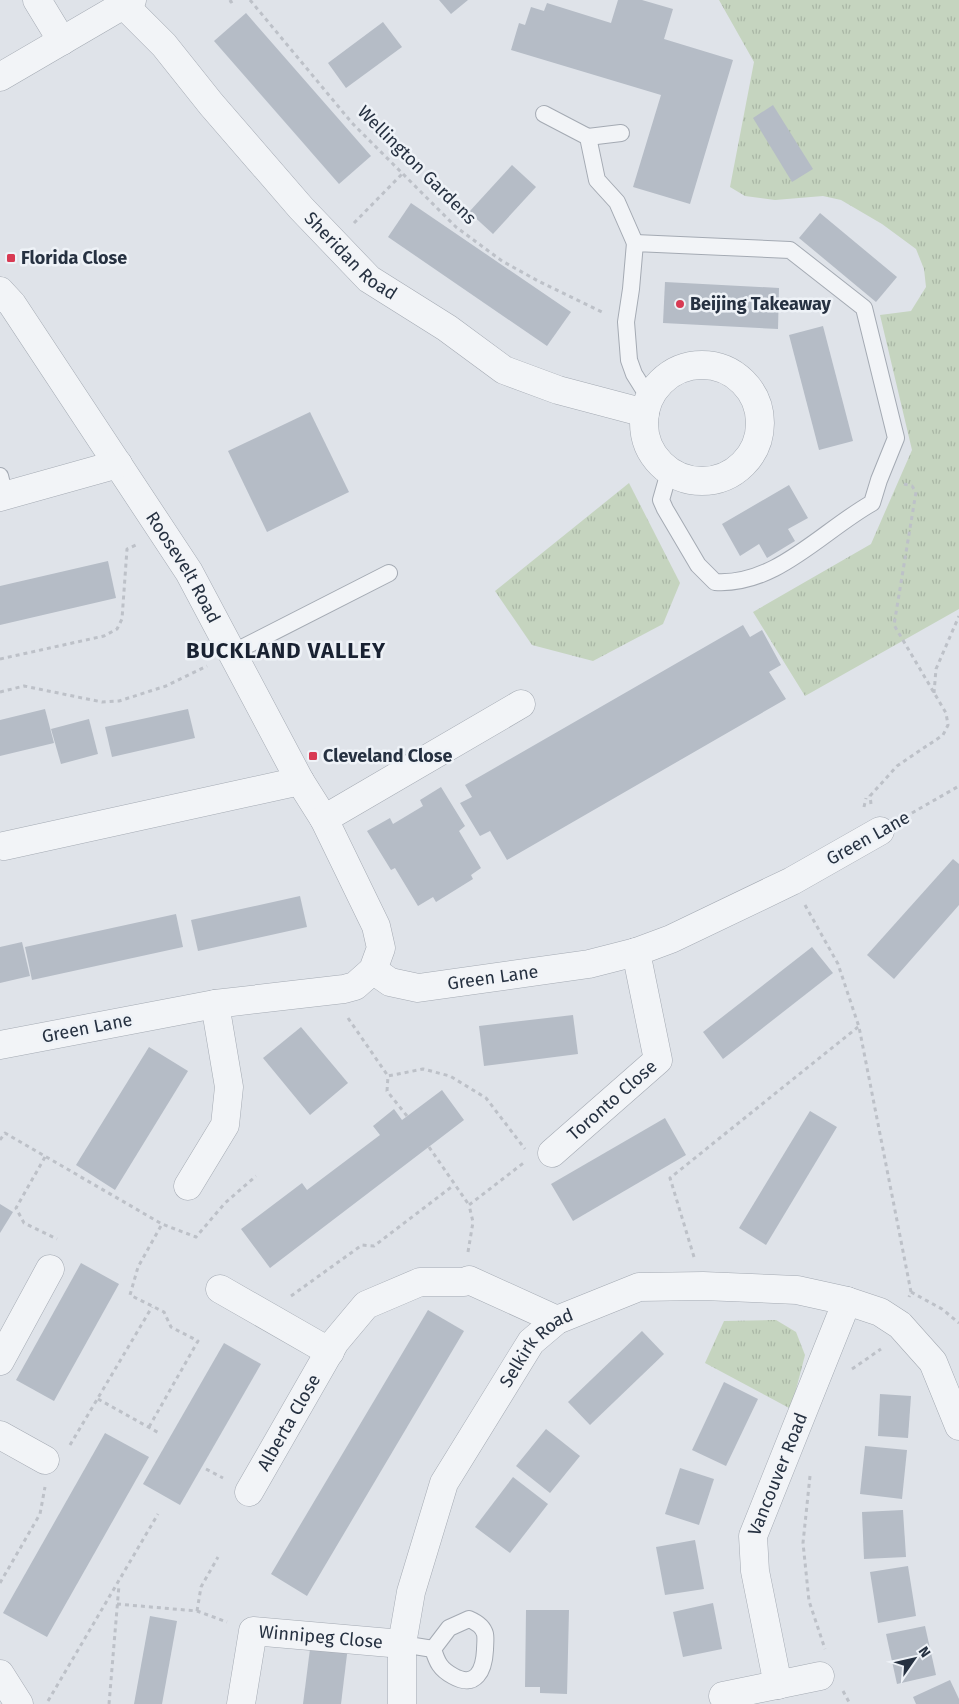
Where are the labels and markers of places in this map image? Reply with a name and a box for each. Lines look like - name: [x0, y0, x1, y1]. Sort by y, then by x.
- place label: Florida Close: [21, 247, 127, 269]
- marker: Florida Close: [5, 252, 17, 264]
- place label: Beijing Takeaway: [690, 293, 832, 315]
- marker: Beijing Takeaway: [674, 298, 686, 310]
- place label: Cleveland Close: [323, 745, 452, 767]
- marker: Cleveland Close: [307, 750, 319, 762]

